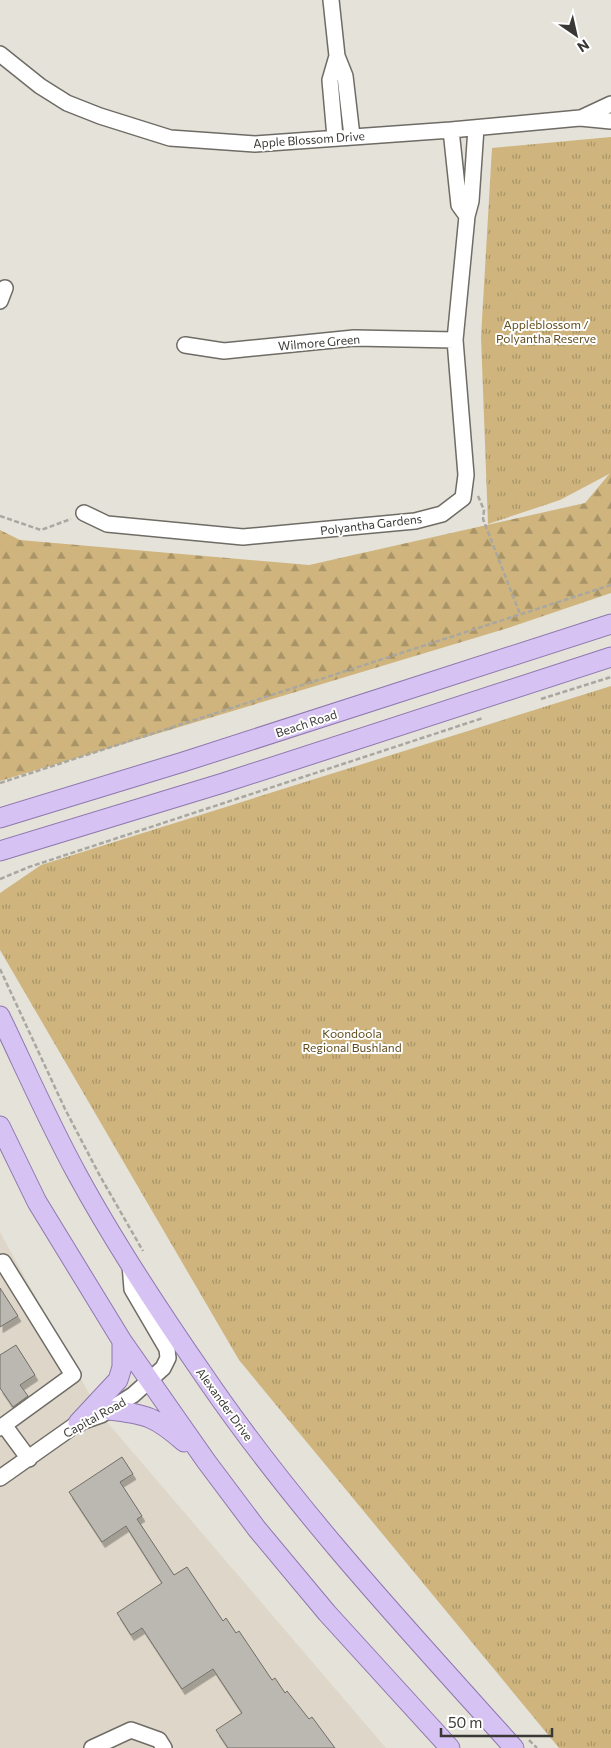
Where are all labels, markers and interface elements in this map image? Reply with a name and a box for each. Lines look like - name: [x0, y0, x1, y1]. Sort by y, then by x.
- north arrow: [551, 10, 601, 60]
- text: N: [574, 36, 593, 56]
- street label: Apple Blossom Drive: [253, 128, 365, 150]
- park label: Appleblossom / Polyantha Reserve: [496, 317, 596, 345]
- street label: Wilmore Green: [277, 331, 361, 353]
- street label: Polyantha Gardens: [319, 511, 423, 537]
- street label: Beach Road: [274, 707, 338, 739]
- park label: Koondoola Regional Bushland: [302, 1026, 402, 1054]
- street label: Alexander Drive: [194, 1365, 256, 1443]
- street label: Capital Road: [60, 1394, 128, 1440]
- scale bar: [441, 1706, 552, 1738]
- text: 50 m: [448, 1713, 482, 1731]

